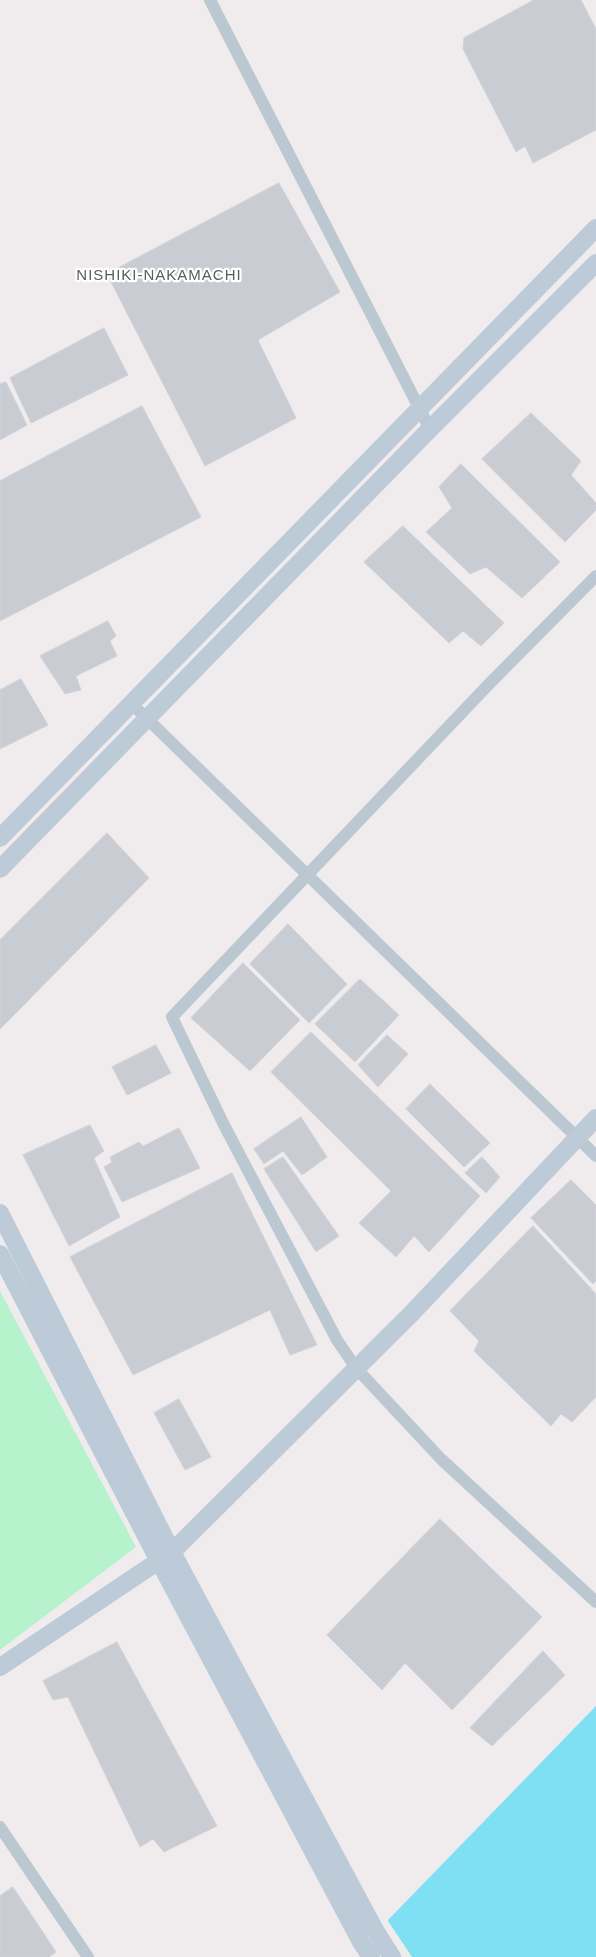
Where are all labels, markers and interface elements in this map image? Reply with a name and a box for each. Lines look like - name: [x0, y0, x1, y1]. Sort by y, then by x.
- district label: NISHIKI-NAKAMACHI: [74, 267, 244, 285]

